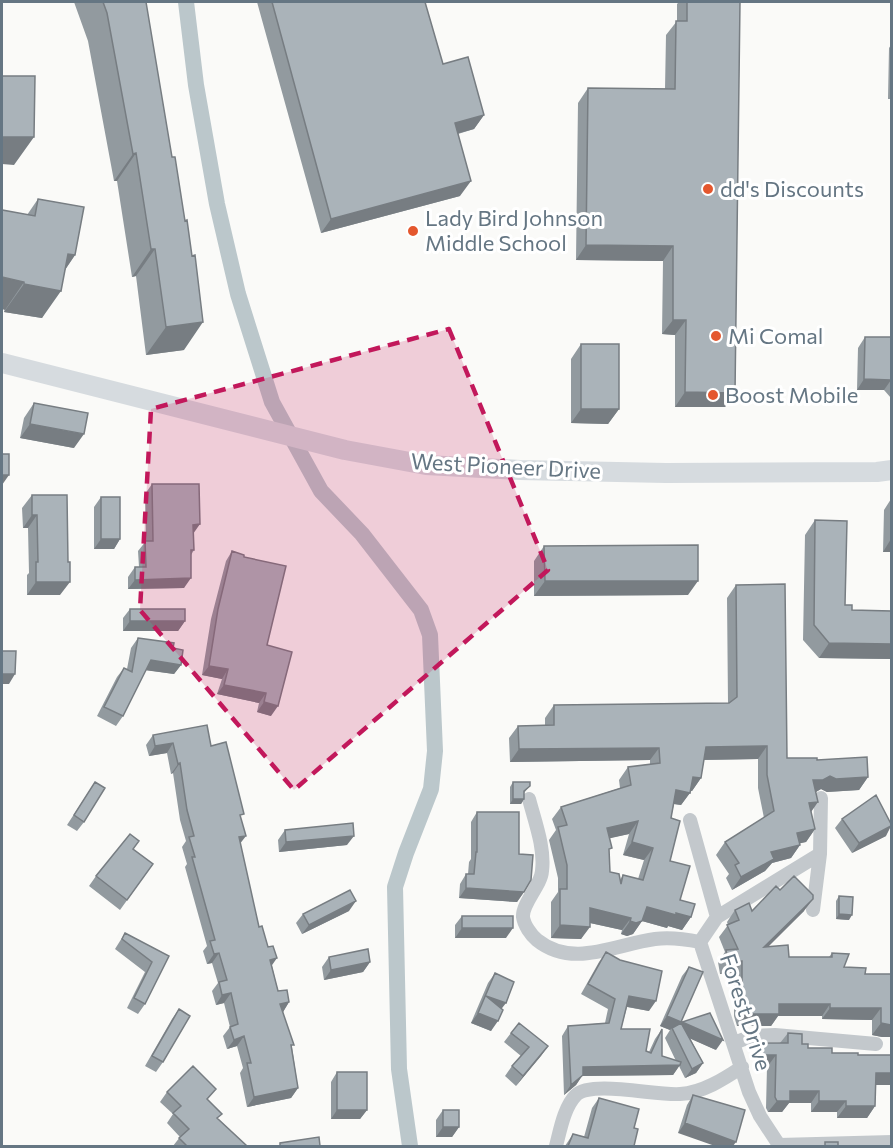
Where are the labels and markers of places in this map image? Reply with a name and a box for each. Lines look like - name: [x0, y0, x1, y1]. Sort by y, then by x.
- place label: dd's Discounts: [720, 175, 864, 202]
- marker: dd's Discounts: [701, 182, 715, 196]
- place label: Lady Bird Johnson Middle School: [425, 204, 603, 256]
- marker: Lady Bird Johnson Middle School: [406, 224, 420, 238]
- place label: Mi Comal: [728, 322, 823, 349]
- marker: Mi Comal: [709, 329, 723, 343]
- place label: Boost Mobile: [725, 381, 858, 408]
- marker: Boost Mobile: [706, 388, 720, 402]

